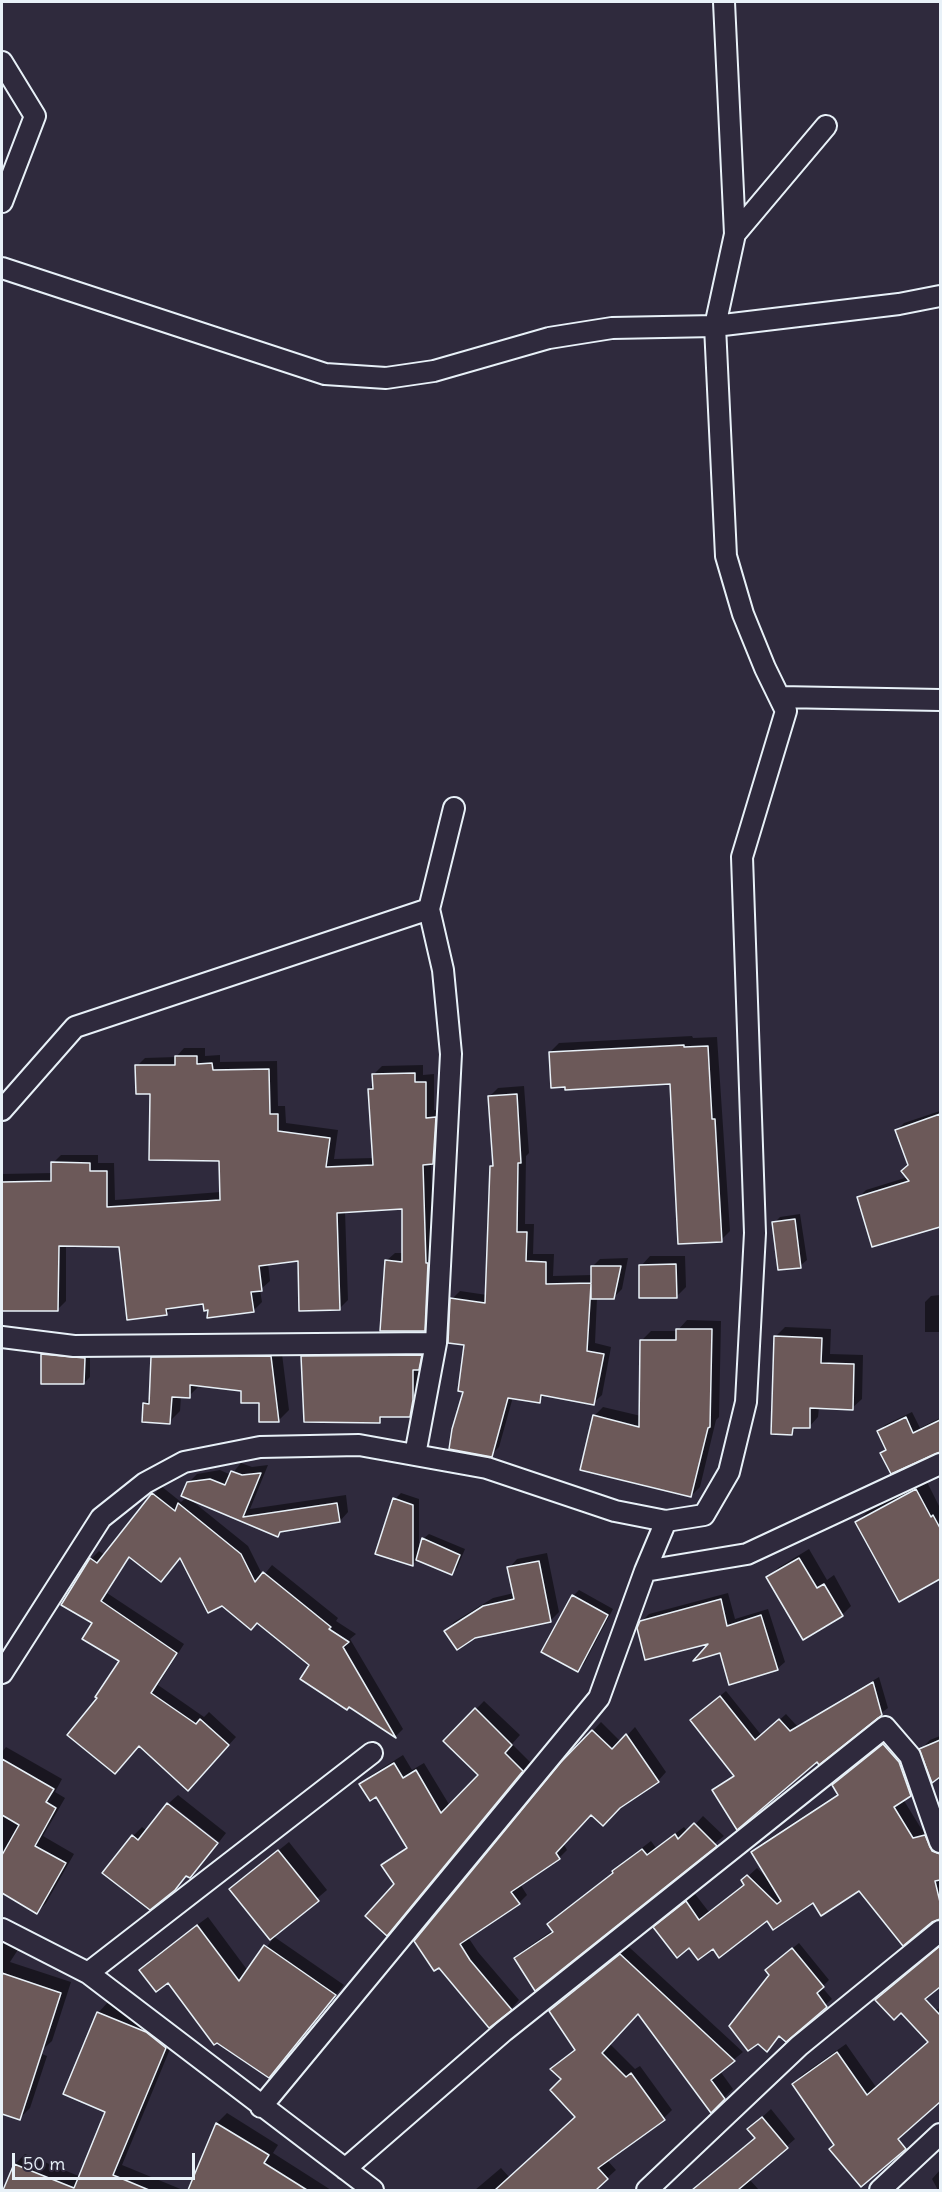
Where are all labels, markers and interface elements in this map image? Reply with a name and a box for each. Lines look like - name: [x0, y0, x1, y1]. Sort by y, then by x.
- scale bar: [15, 2141, 198, 2179]
- text: 50 m: [23, 2152, 65, 2175]

